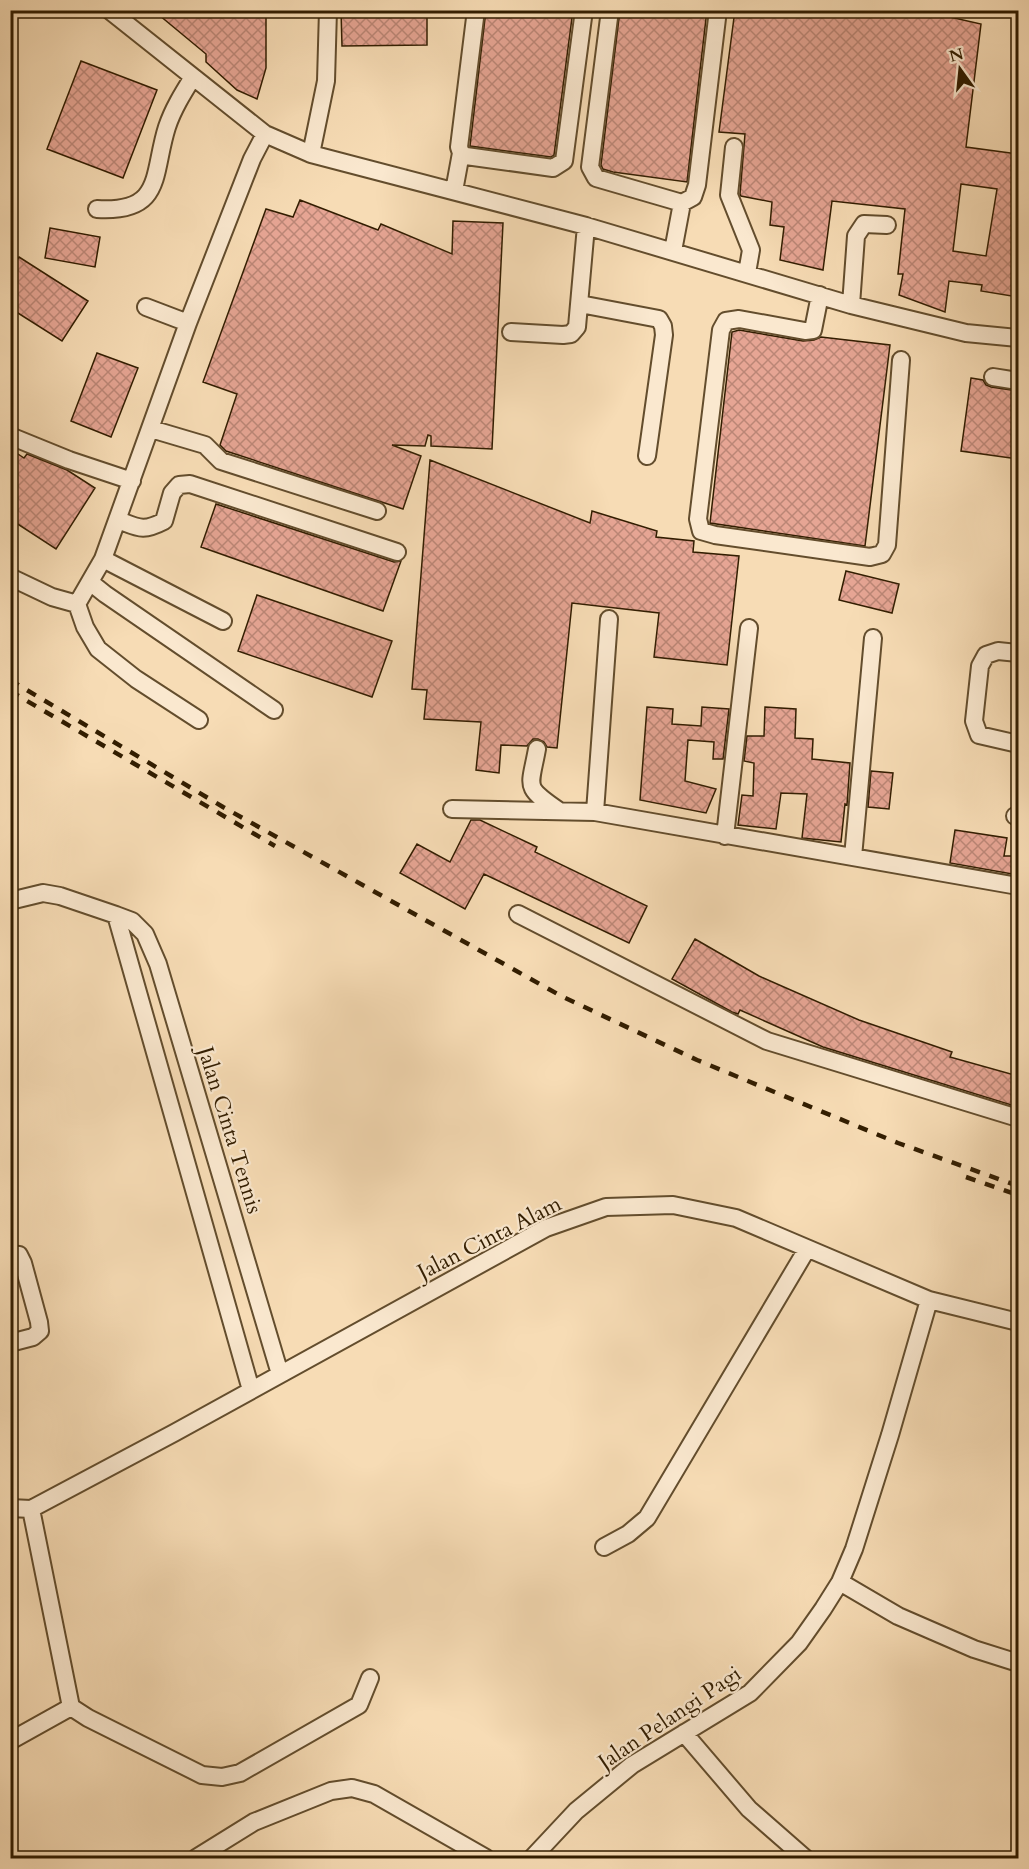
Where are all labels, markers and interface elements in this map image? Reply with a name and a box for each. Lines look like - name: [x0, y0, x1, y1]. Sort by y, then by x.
- north arrow: [930, 39, 990, 99]
- text: N: [947, 43, 966, 68]
- street label: Jalan Cinta Tennis: [190, 1040, 270, 1217]
- street label: Jalan Cinta Alam: [410, 1189, 567, 1288]
- street label: Jalan Pelangi Pagi: [590, 1659, 747, 1779]

